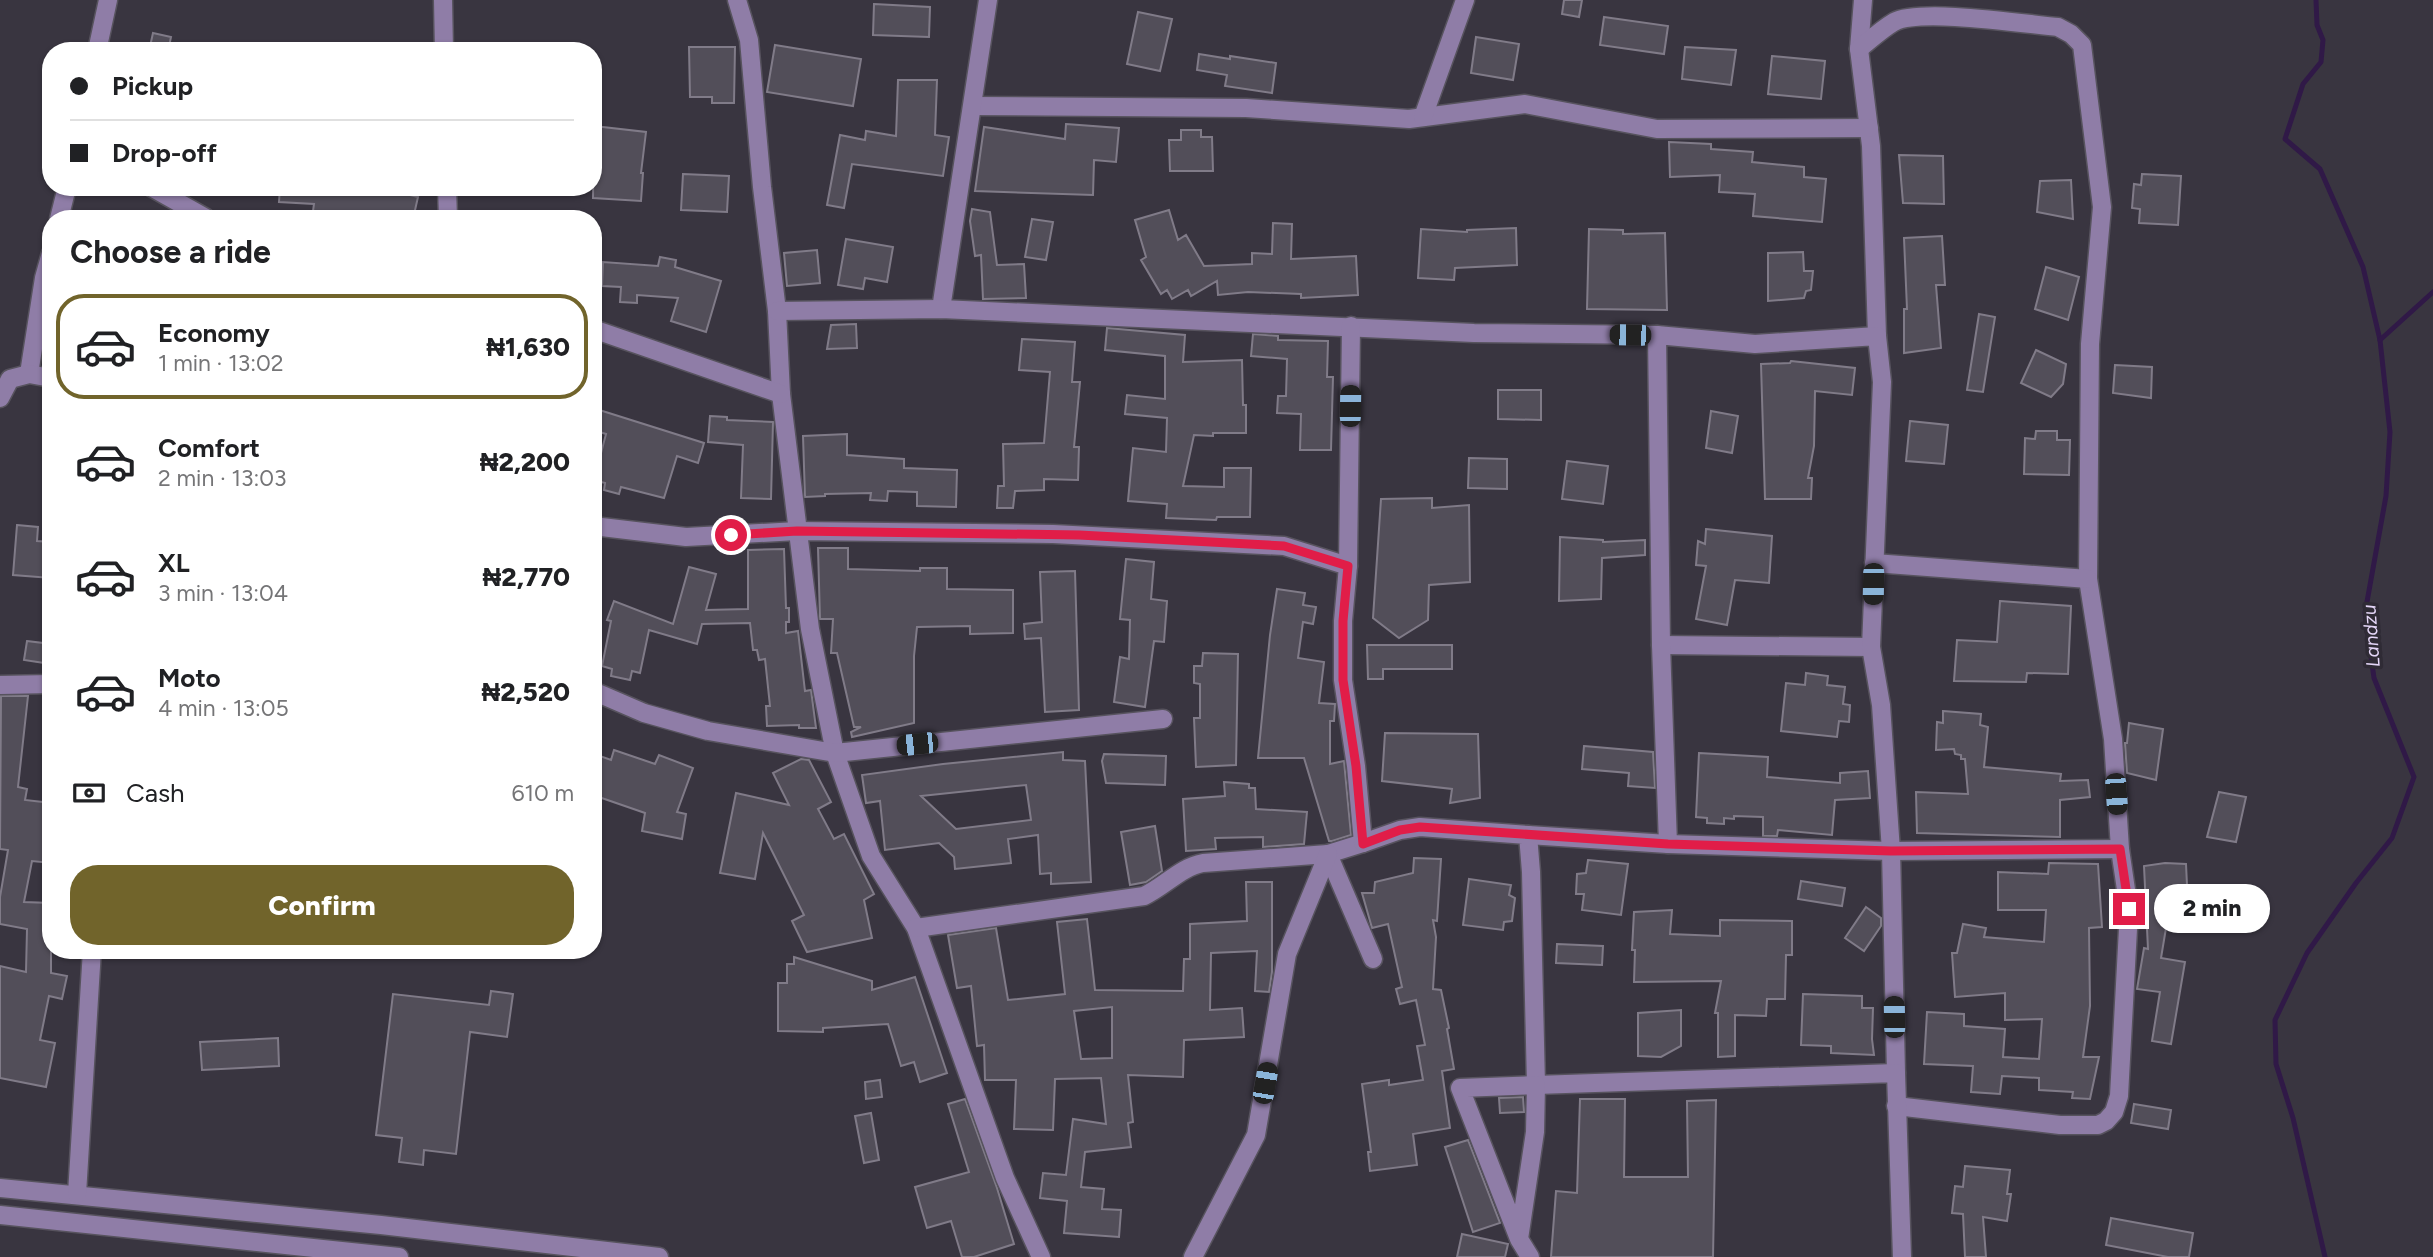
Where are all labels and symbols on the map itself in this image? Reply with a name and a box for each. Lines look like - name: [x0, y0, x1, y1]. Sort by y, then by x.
- car: [1609, 324, 1652, 346]
- car: [1340, 385, 1361, 427]
- route start: [715, 519, 747, 551]
- car: [1863, 563, 1884, 605]
- water label: Landzu: [2357, 604, 2385, 668]
- car: [896, 731, 939, 757]
- car: [2105, 772, 2128, 816]
- callout: 2 min: [2154, 884, 2269, 934]
- route end: [2113, 893, 2145, 925]
- car: [1884, 996, 1905, 1038]
- car: [1252, 1060, 1279, 1106]

